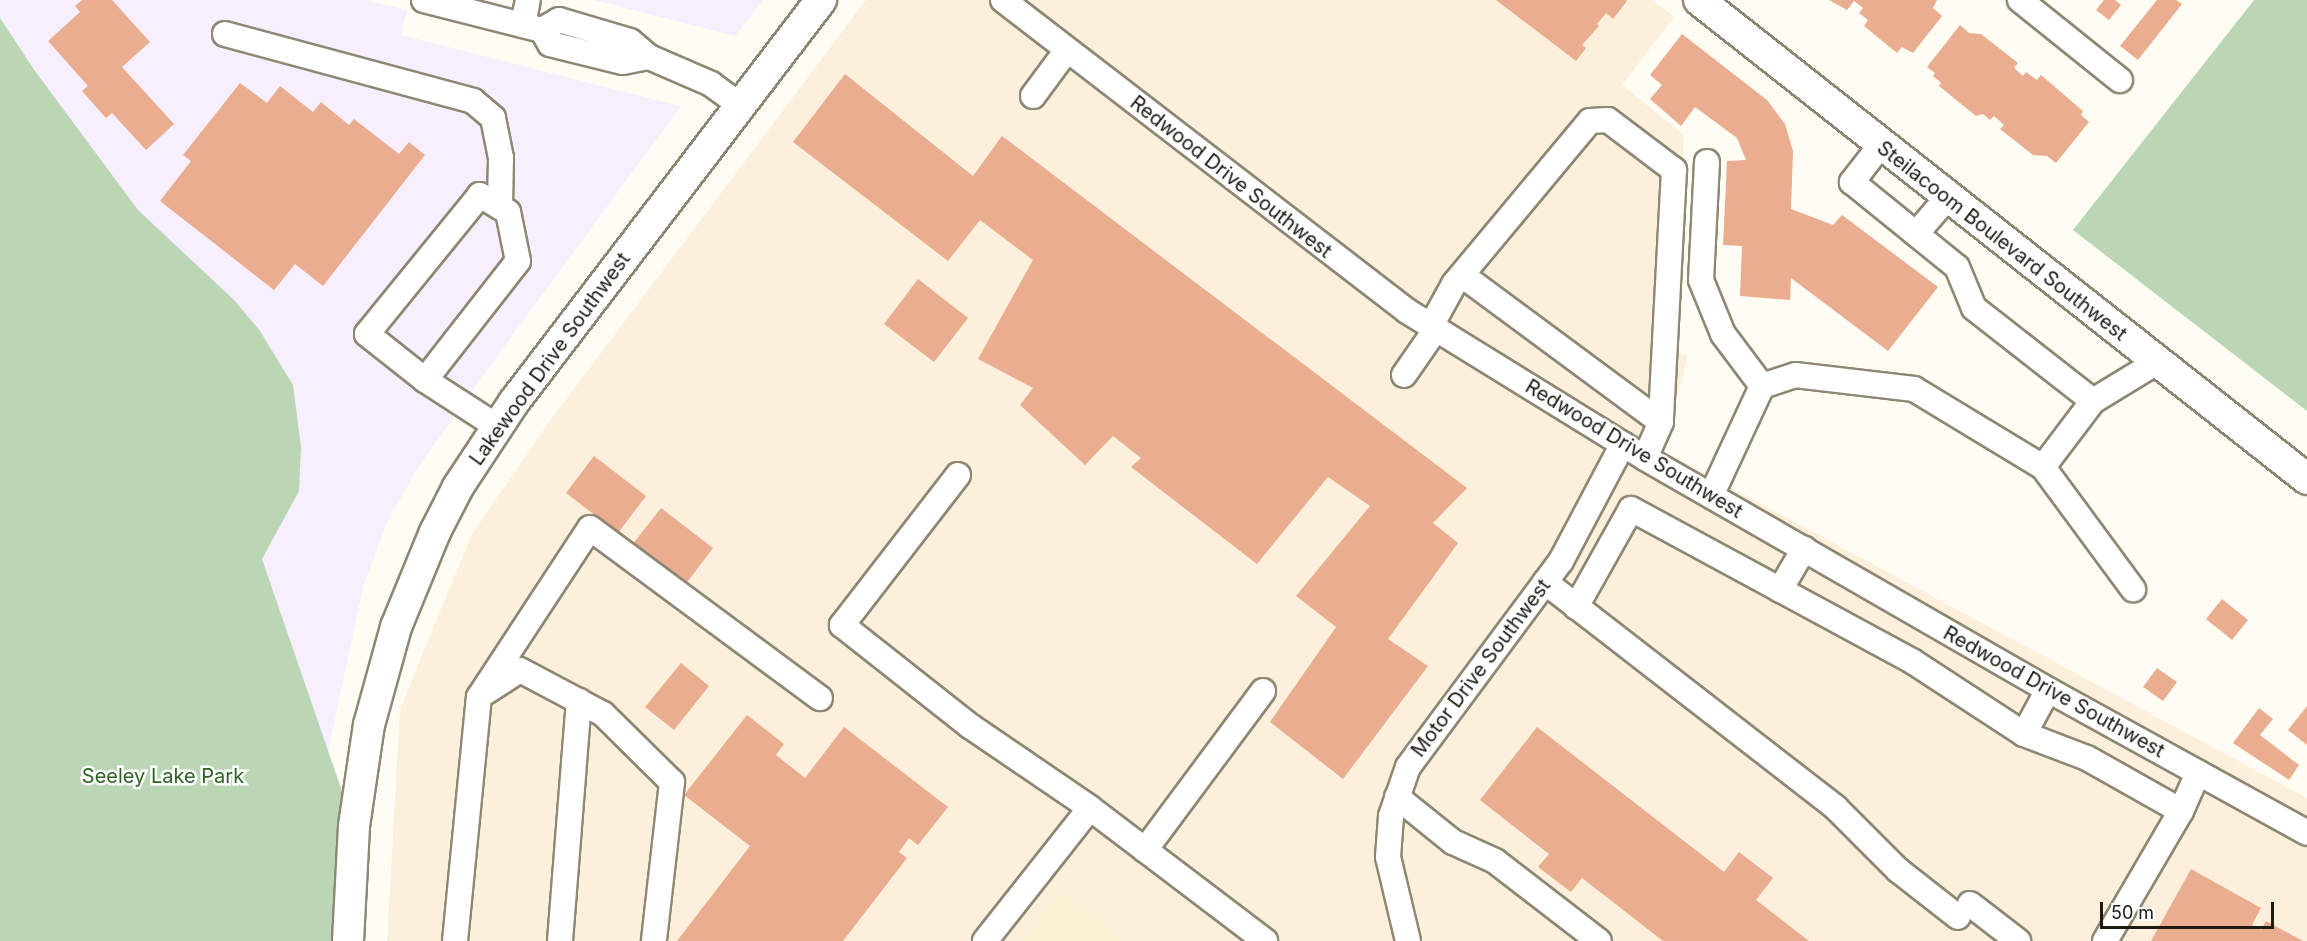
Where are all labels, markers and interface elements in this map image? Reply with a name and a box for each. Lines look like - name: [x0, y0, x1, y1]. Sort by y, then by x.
- street label: Redwood Drive Southwest: [1125, 91, 1337, 263]
- street label: Steilacoom Boulevard Southwest: [1872, 136, 2132, 346]
- street label: Lakewood Drive Southwest: [465, 248, 635, 470]
- street label: Redwood Drive Southwest: [1521, 374, 1747, 524]
- street label: Motor Drive Southwest: [1406, 574, 1556, 762]
- street label: Redwood Drive Southwest: [1939, 621, 2169, 763]
- park label: Seeley Lake Park: [82, 764, 244, 788]
- scale bar: [2103, 890, 2277, 928]
- text: 50 m: [2111, 902, 2154, 923]

